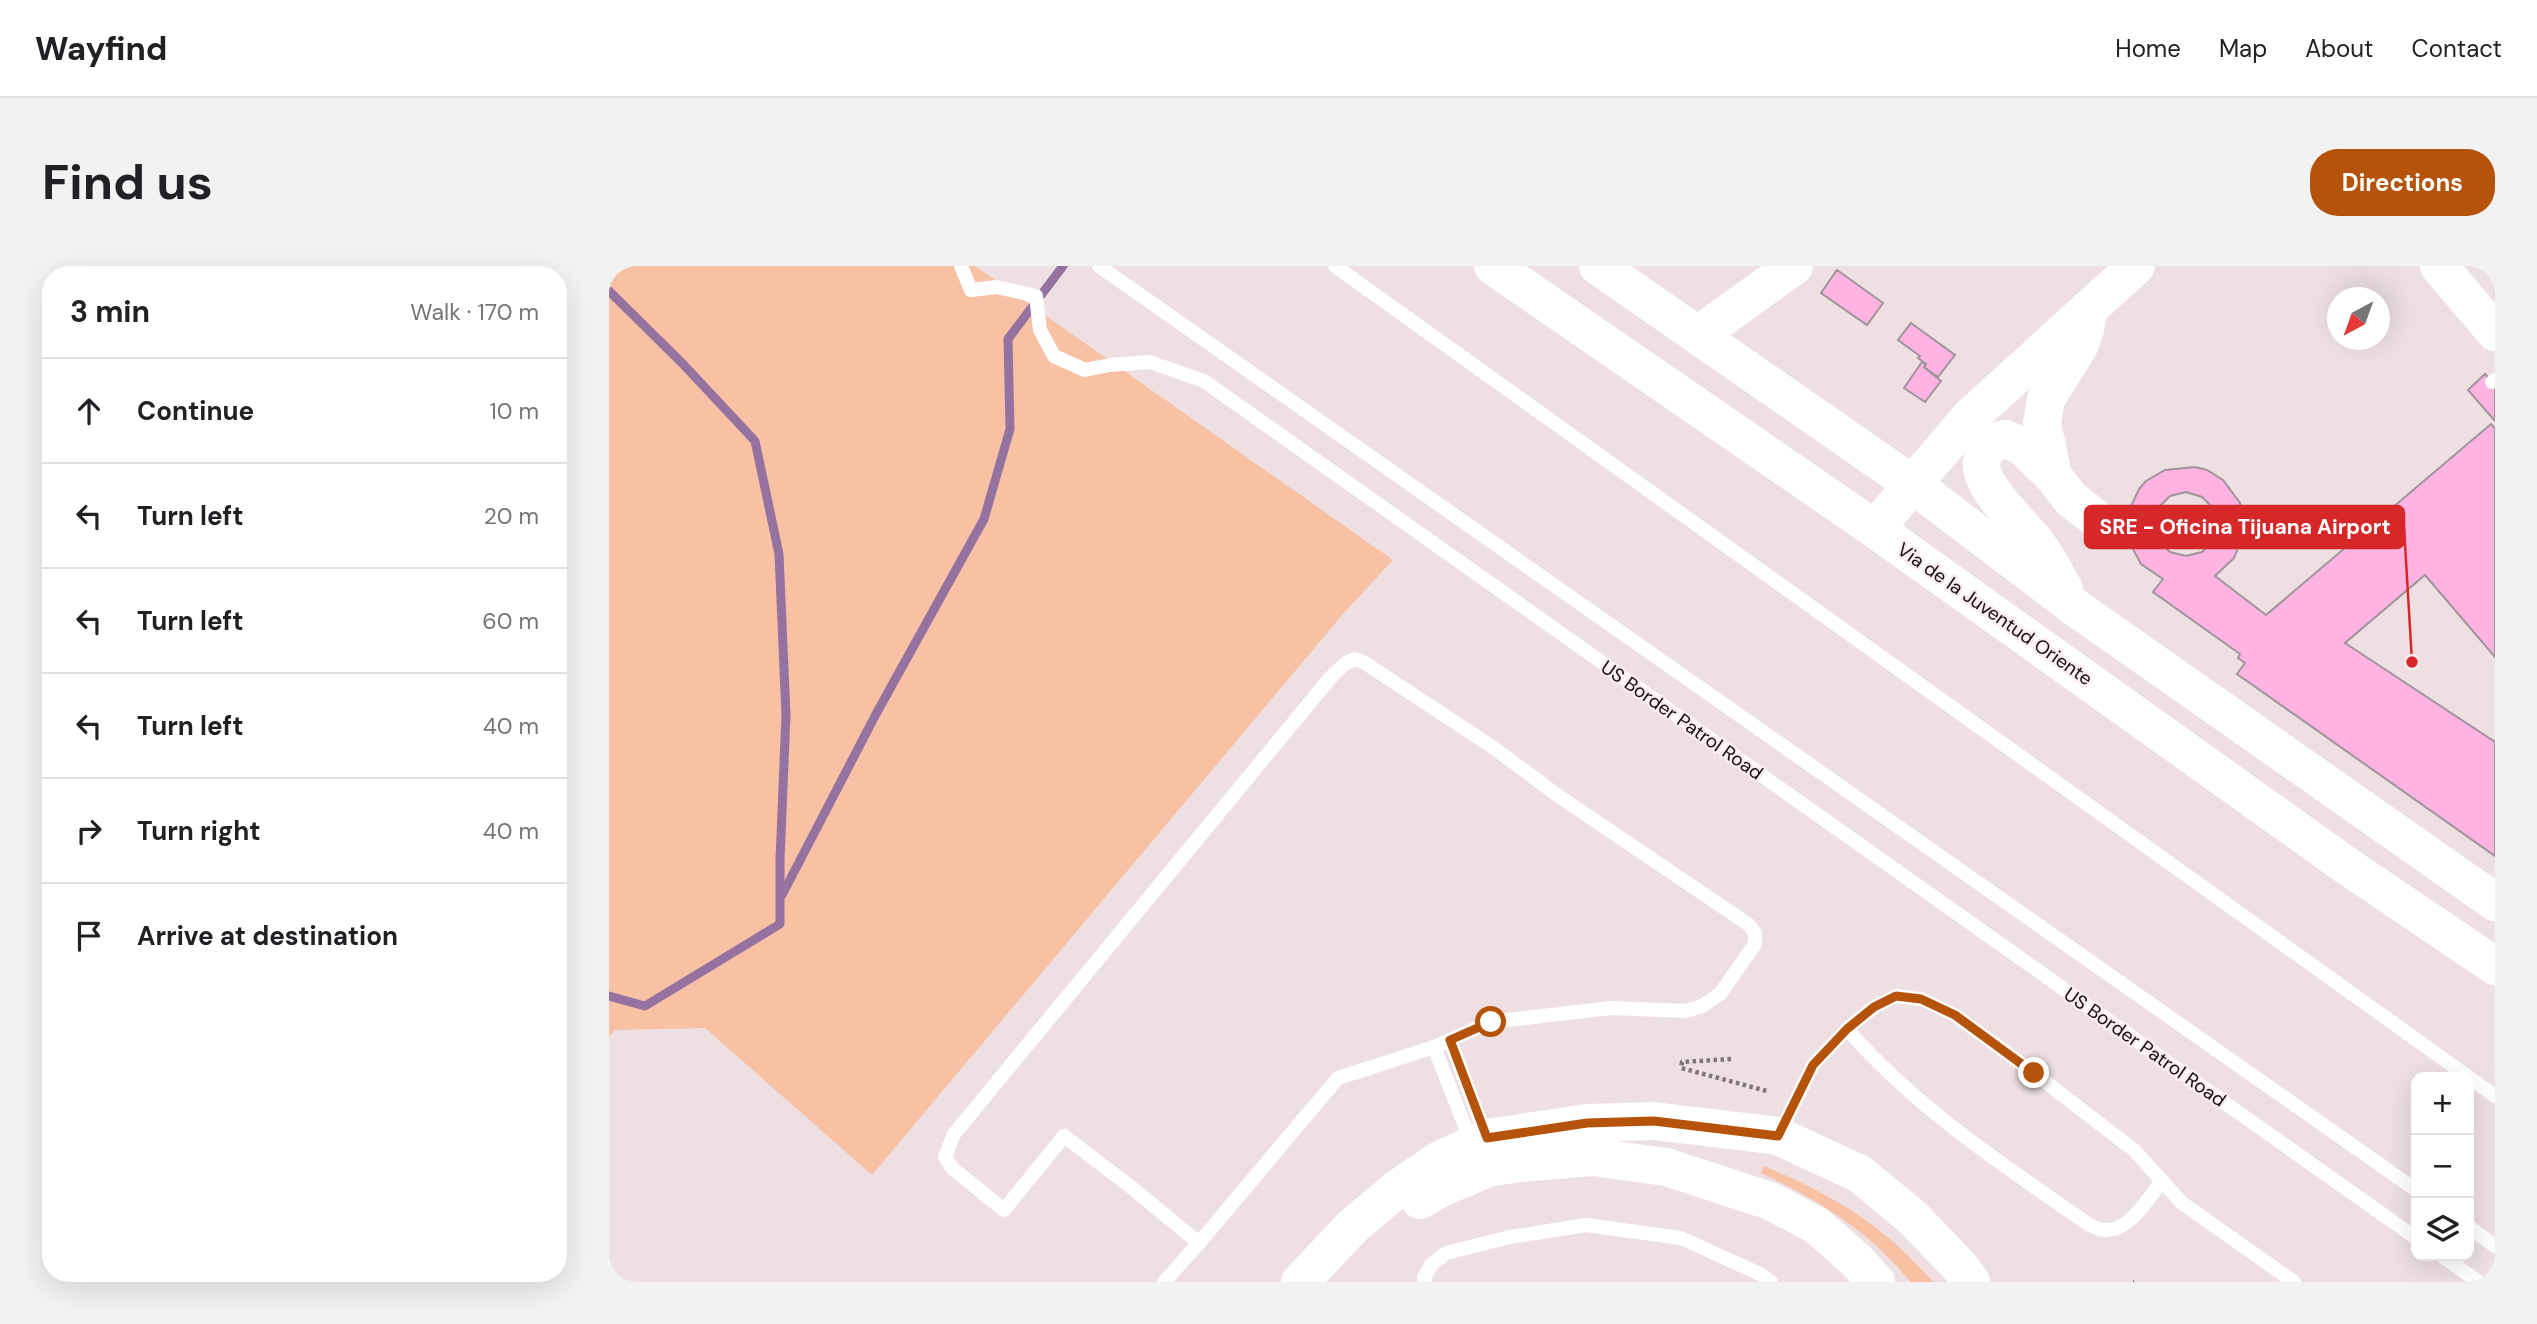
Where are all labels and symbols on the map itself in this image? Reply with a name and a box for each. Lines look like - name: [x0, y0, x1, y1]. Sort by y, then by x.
- north arrow: [2327, 287, 2390, 350]
- callout: SRE - Oficina Tijuana Airport: [2085, 506, 2404, 548]
- text: SRE - Oficina Tijuana Airport: [2099, 513, 2391, 541]
- street label: Via de la Juventud Oriente: [1892, 537, 2098, 691]
- street label: US Border Patrol Road: [1596, 655, 1768, 785]
- street label: US Border Patrol Road: [2059, 982, 2231, 1112]
- route start: [1475, 1006, 1506, 1037]
- route end: [2018, 1057, 2049, 1088]

